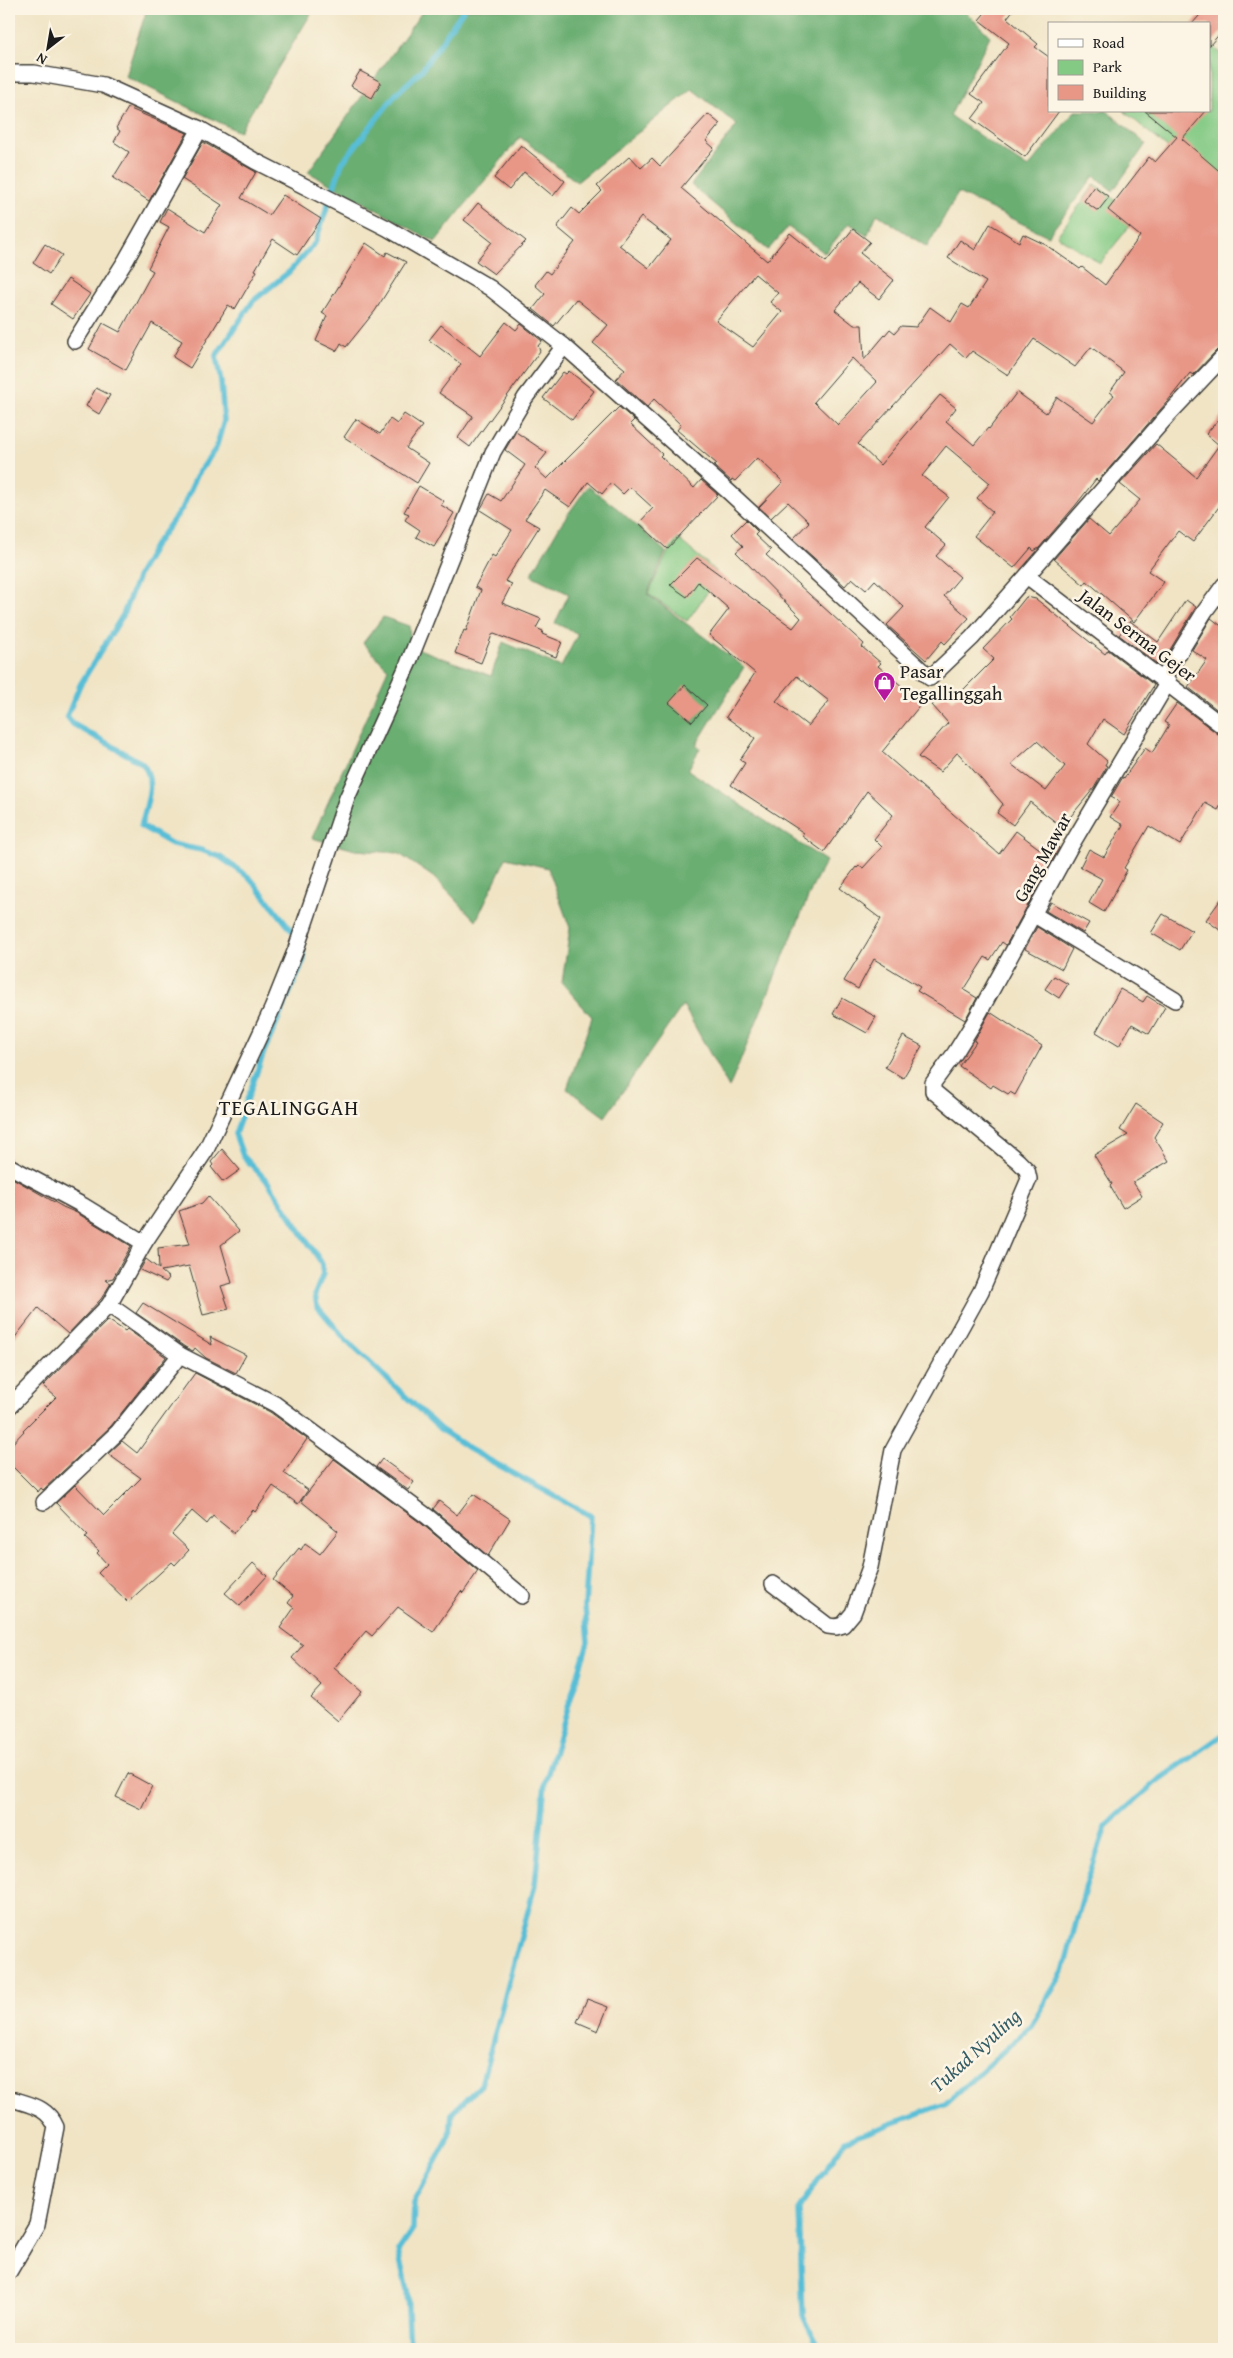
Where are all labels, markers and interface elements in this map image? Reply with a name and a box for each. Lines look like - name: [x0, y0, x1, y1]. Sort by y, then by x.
- north arrow: [22, 22, 72, 72]
- legend: [1048, 22, 1210, 112]
- text: Road: [1093, 32, 1124, 53]
- text: N: [32, 48, 50, 70]
- text: Park: [1093, 56, 1122, 77]
- text: Building: [1093, 82, 1147, 103]
- street label: Jalan Serma Gejer: [1072, 580, 1203, 689]
- place label: Pasar Tegallinggah: [900, 657, 1003, 707]
- shop icon: Pasar Tegallinggah: [872, 670, 896, 701]
- street label: Gang Mawar: [1006, 807, 1078, 907]
- district label: TEGALINGGAH: [219, 1092, 359, 1123]
- water label: Tukad Nyuling: [923, 2001, 1027, 2099]

